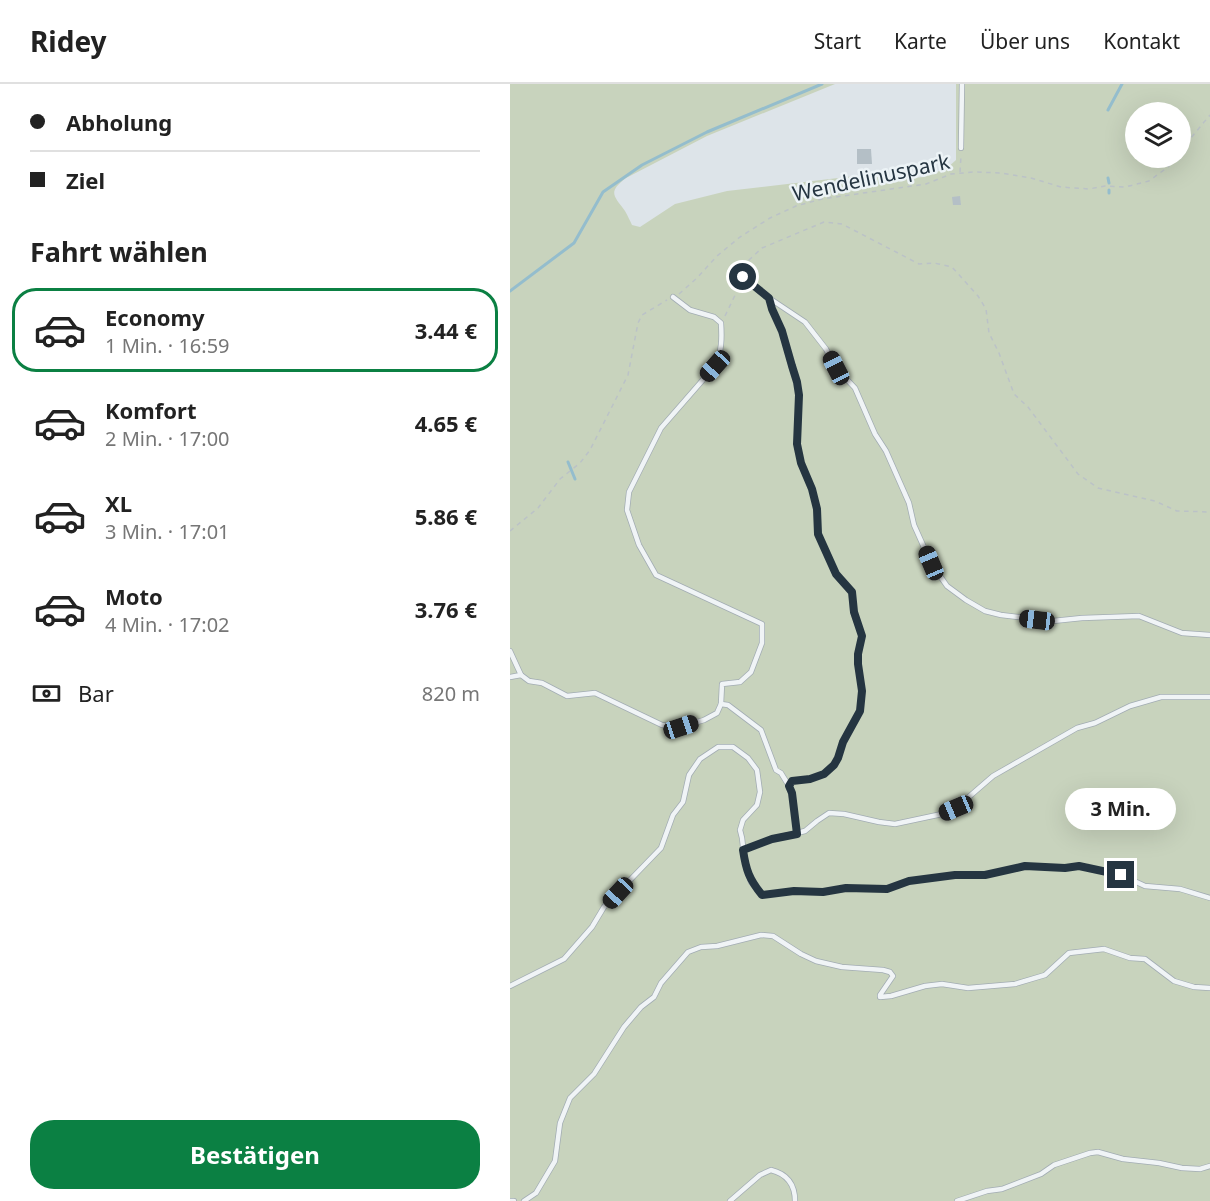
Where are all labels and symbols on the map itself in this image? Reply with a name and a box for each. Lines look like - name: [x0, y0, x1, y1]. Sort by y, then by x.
- street label: Wendelinuspark: [790, 146, 953, 207]
- route start: [729, 263, 756, 290]
- car: [696, 347, 734, 385]
- car: [820, 348, 852, 388]
- car: [916, 543, 946, 583]
- car: [1018, 609, 1056, 631]
- car: [661, 713, 701, 741]
- callout: 3 Min.: [1066, 788, 1176, 830]
- car: [936, 793, 976, 823]
- route end: [1107, 861, 1134, 888]
- car: [599, 874, 637, 912]

